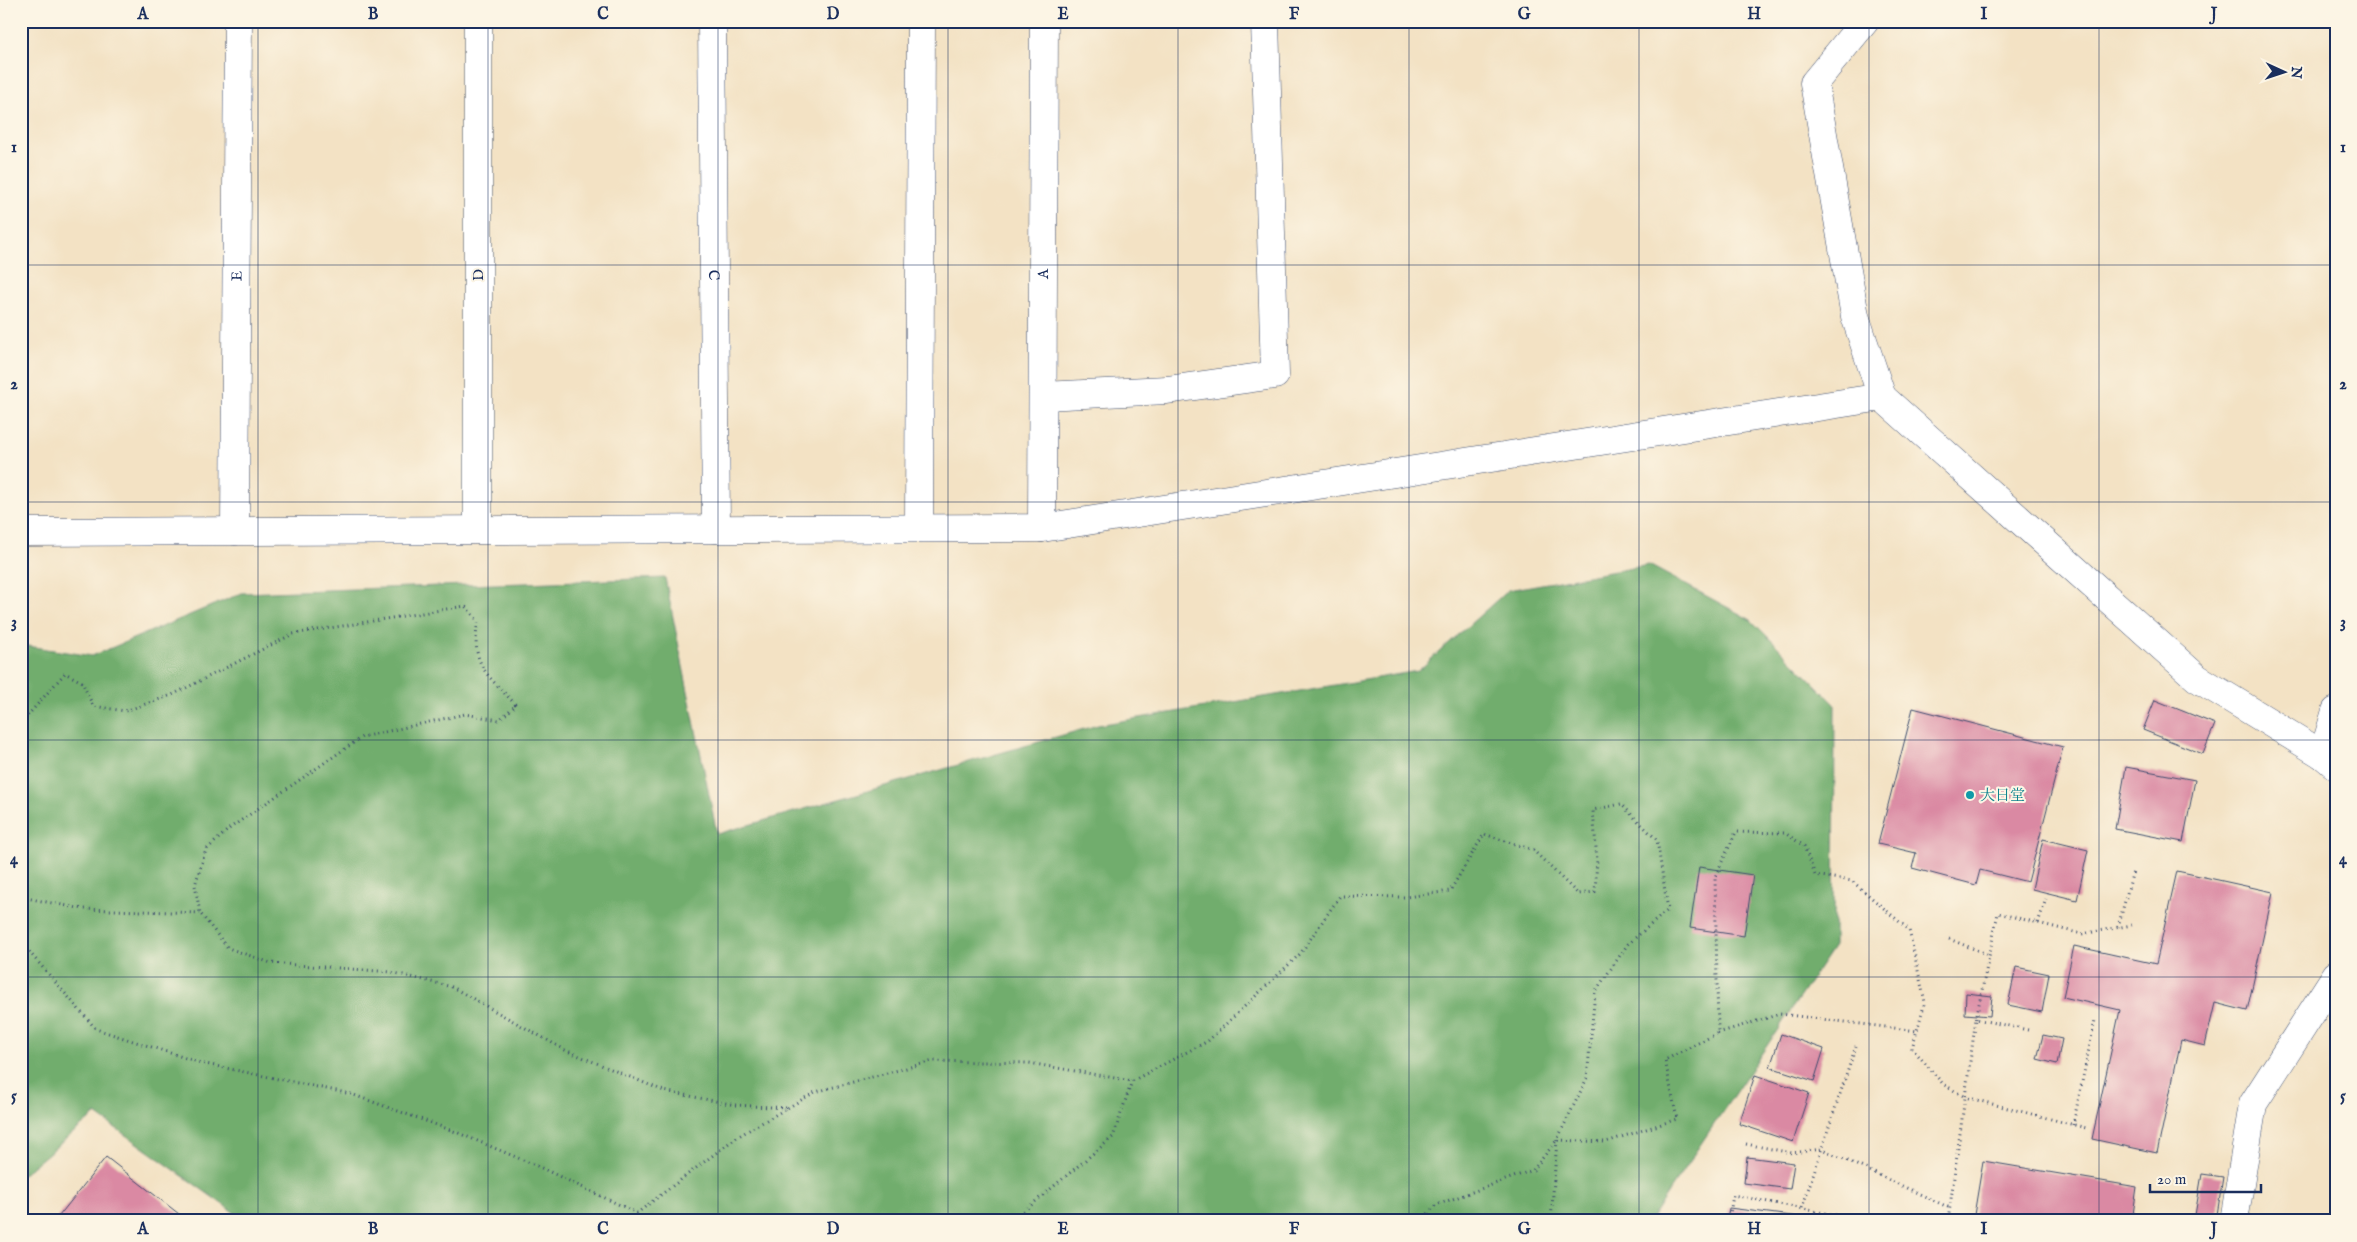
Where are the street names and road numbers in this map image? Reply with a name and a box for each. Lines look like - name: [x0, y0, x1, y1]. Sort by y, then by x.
- street label: A: [1034, 268, 1053, 280]
- street label: D: [469, 269, 488, 281]
- street label: C: [704, 270, 723, 281]
- street label: E: [227, 271, 247, 281]

